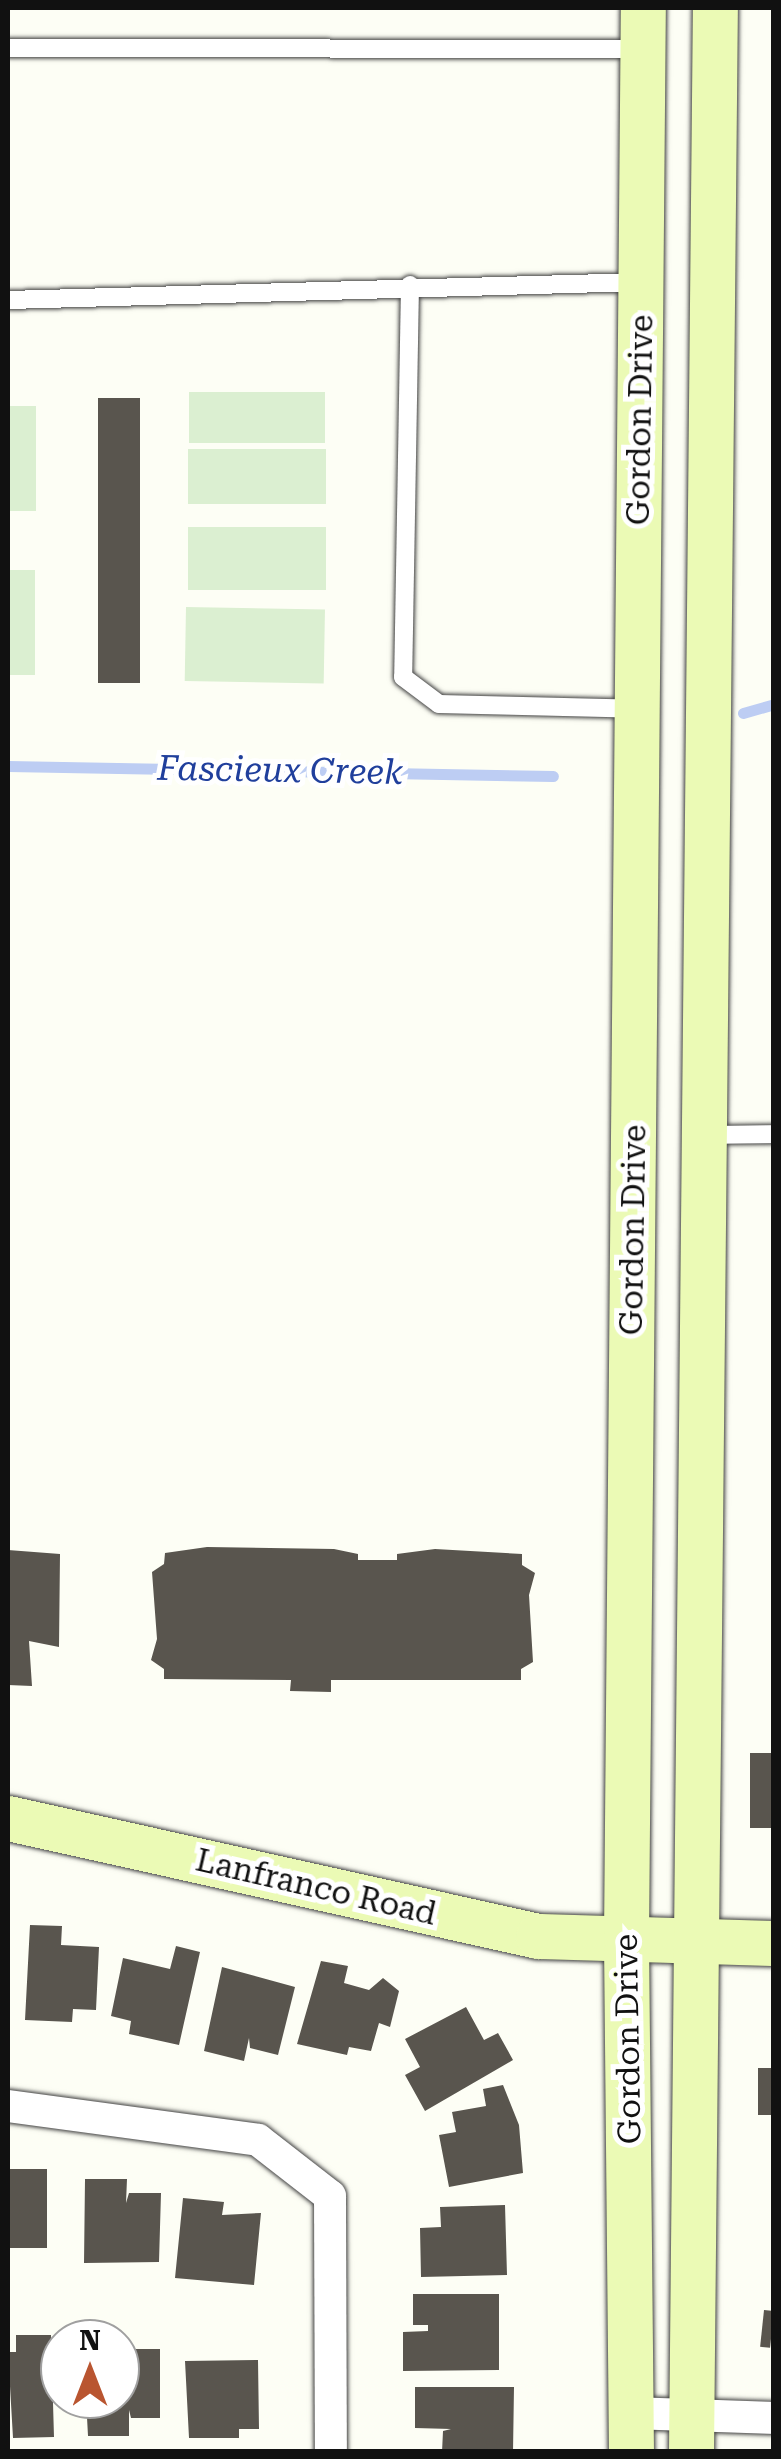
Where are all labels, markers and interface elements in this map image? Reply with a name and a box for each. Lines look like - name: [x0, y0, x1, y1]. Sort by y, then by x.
- street label: Gordon Drive: [619, 314, 661, 526]
- water label: Fascieux Creek: [157, 748, 403, 794]
- street label: Gordon Drive: [612, 1124, 654, 1336]
- street label: Lanfranco Road: [192, 1841, 440, 1933]
- street label: Gordon Drive: [607, 1933, 649, 2145]
- north arrow: [40, 2319, 140, 2419]
- text: N: [79, 2324, 101, 2357]

